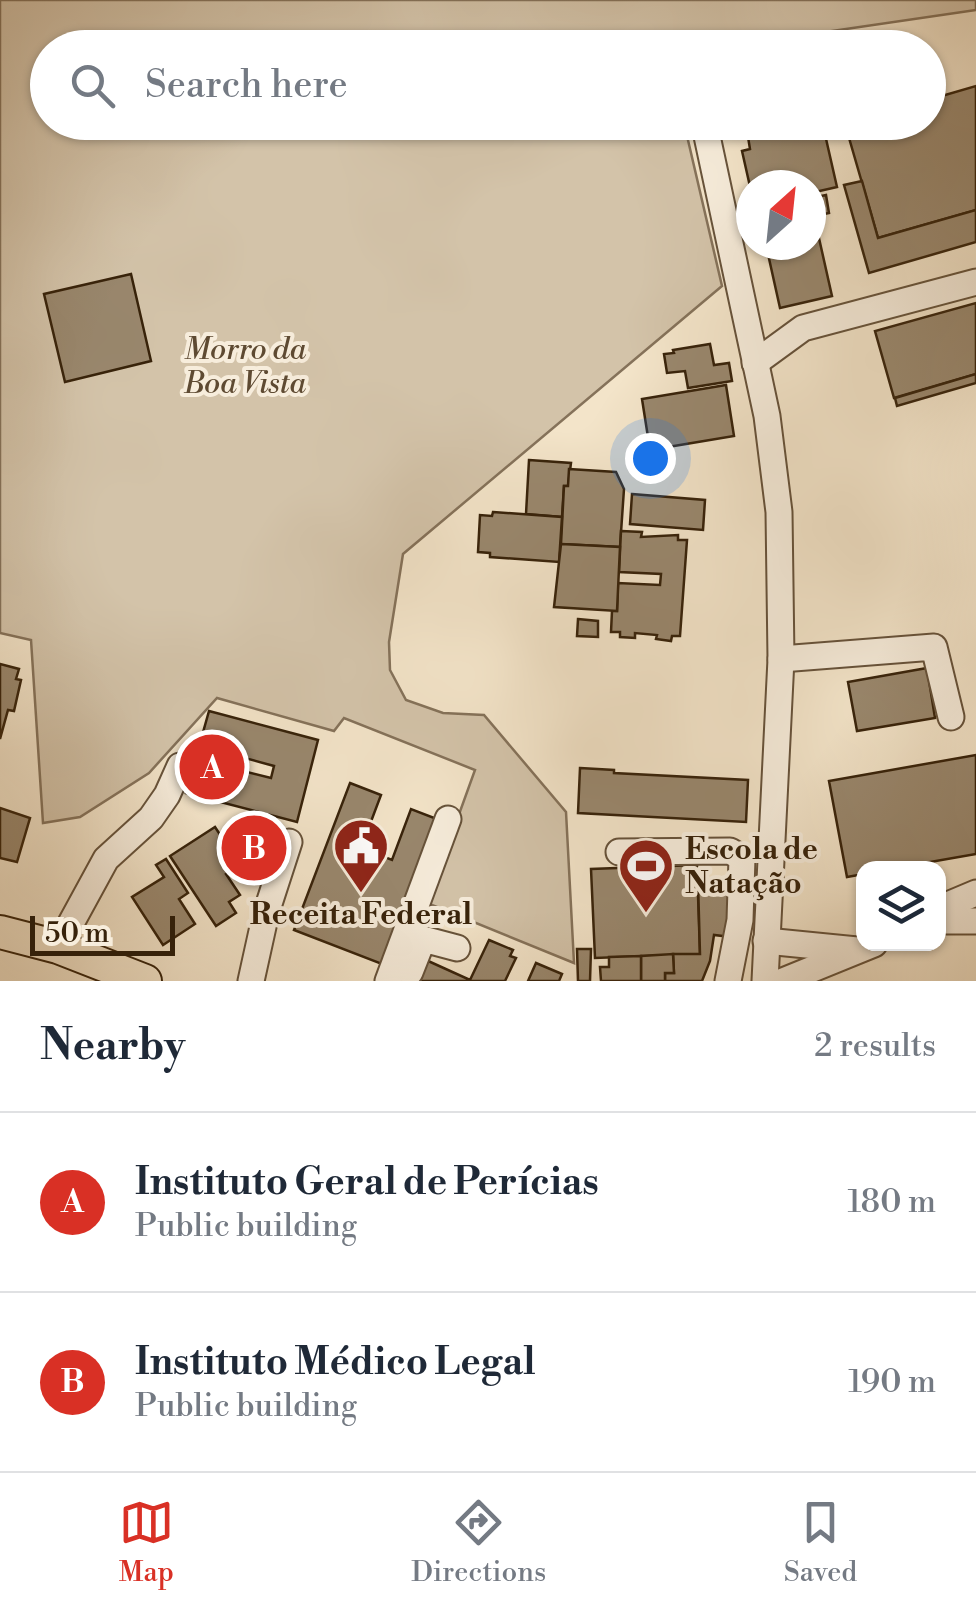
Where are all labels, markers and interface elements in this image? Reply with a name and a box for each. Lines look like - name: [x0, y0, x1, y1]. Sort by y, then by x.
- search box: [30, 30, 946, 140]
- icon: search: [65, 58, 120, 113]
- text: Search here: [145, 62, 348, 109]
- north arrow: [736, 170, 826, 260]
- park label: Morro da Boa Vista: [183, 331, 306, 403]
- your location: [625, 433, 676, 484]
- pin: A: [180, 730, 244, 804]
- pin: B: [222, 810, 286, 886]
- public building icon: Receita Federal: [331, 816, 391, 895]
- place label: Escola de Natação: [685, 831, 818, 903]
- sports icon: Escola de Natação: [616, 836, 676, 915]
- map controls: [856, 861, 946, 951]
- button: layers: [856, 861, 946, 951]
- place label: Receita Federal: [250, 896, 472, 934]
- scale bar: [30, 911, 175, 956]
- text: 50 m: [45, 916, 109, 951]
- text: Nearby: [40, 1020, 185, 1073]
- text: 2 results: [814, 1026, 936, 1066]
- text: Instituto Geral de Perícias: [135, 1159, 599, 1206]
- text: A: [61, 1182, 84, 1222]
- text: 180 m: [847, 1182, 936, 1222]
- text: Public building: [135, 1206, 357, 1246]
- text: Instituto Médico Legal: [135, 1339, 536, 1386]
- text: B: [60, 1362, 85, 1402]
- text: 190 m: [848, 1362, 936, 1402]
- text: Public building: [135, 1386, 357, 1426]
- tab: Map: [119, 1495, 174, 1590]
- tab: Directions: [411, 1495, 546, 1590]
- tab: Saved: [784, 1495, 857, 1590]

